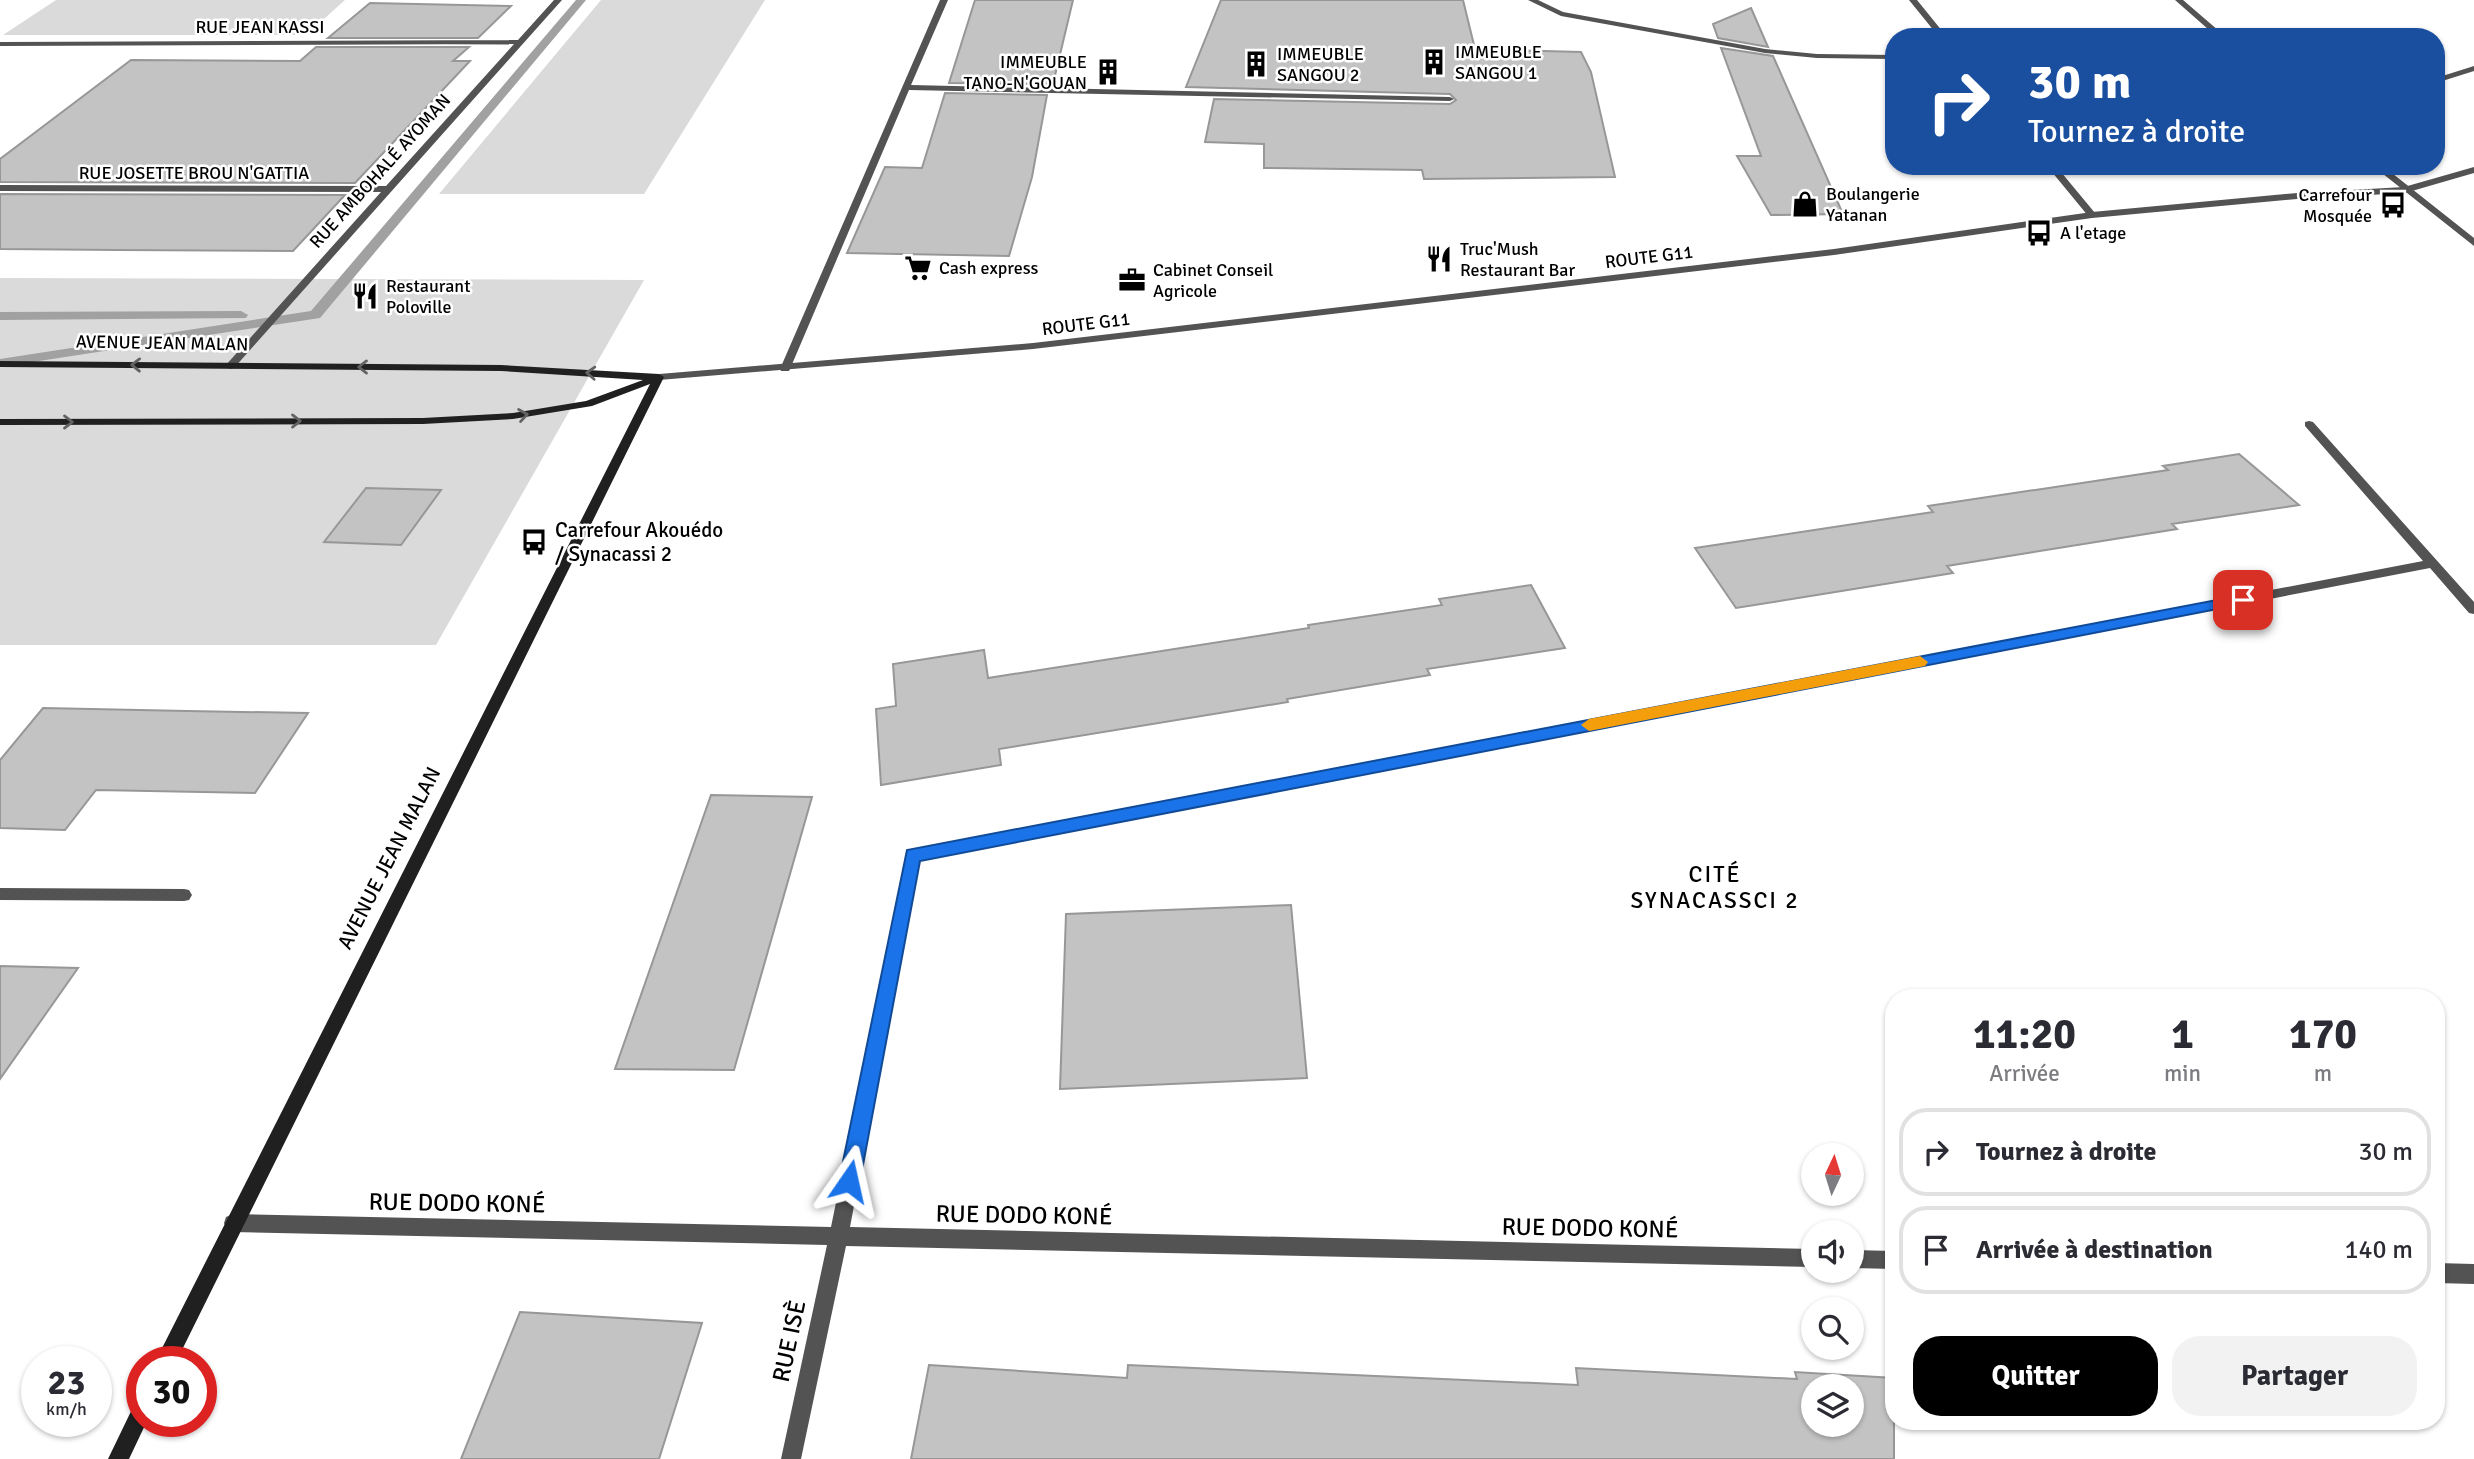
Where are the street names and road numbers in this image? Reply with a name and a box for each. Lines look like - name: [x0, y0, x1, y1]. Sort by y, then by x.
- street label: RUE JEAN KASSI: [195, 16, 325, 38]
- street label: RUE AMBOHALÉ AYOMAN: [305, 89, 455, 253]
- street label: RUE JOSETTE BROU N'GATTIA: [79, 162, 309, 184]
- street label: ROUTE G11: [1604, 241, 1694, 273]
- street label: ROUTE G11: [1041, 308, 1131, 340]
- street label: AVENUE JEAN MALAN: [76, 330, 248, 356]
- street label: AVENUE JEAN MALAN: [332, 762, 446, 954]
- street label: RUE DODO KONÉ: [368, 1186, 546, 1220]
- street label: RUE DODO KONÉ: [935, 1198, 1113, 1232]
- street label: RUE DODO KONÉ: [1501, 1211, 1679, 1245]
- street label: RUE ISÈ: [766, 1297, 812, 1385]

